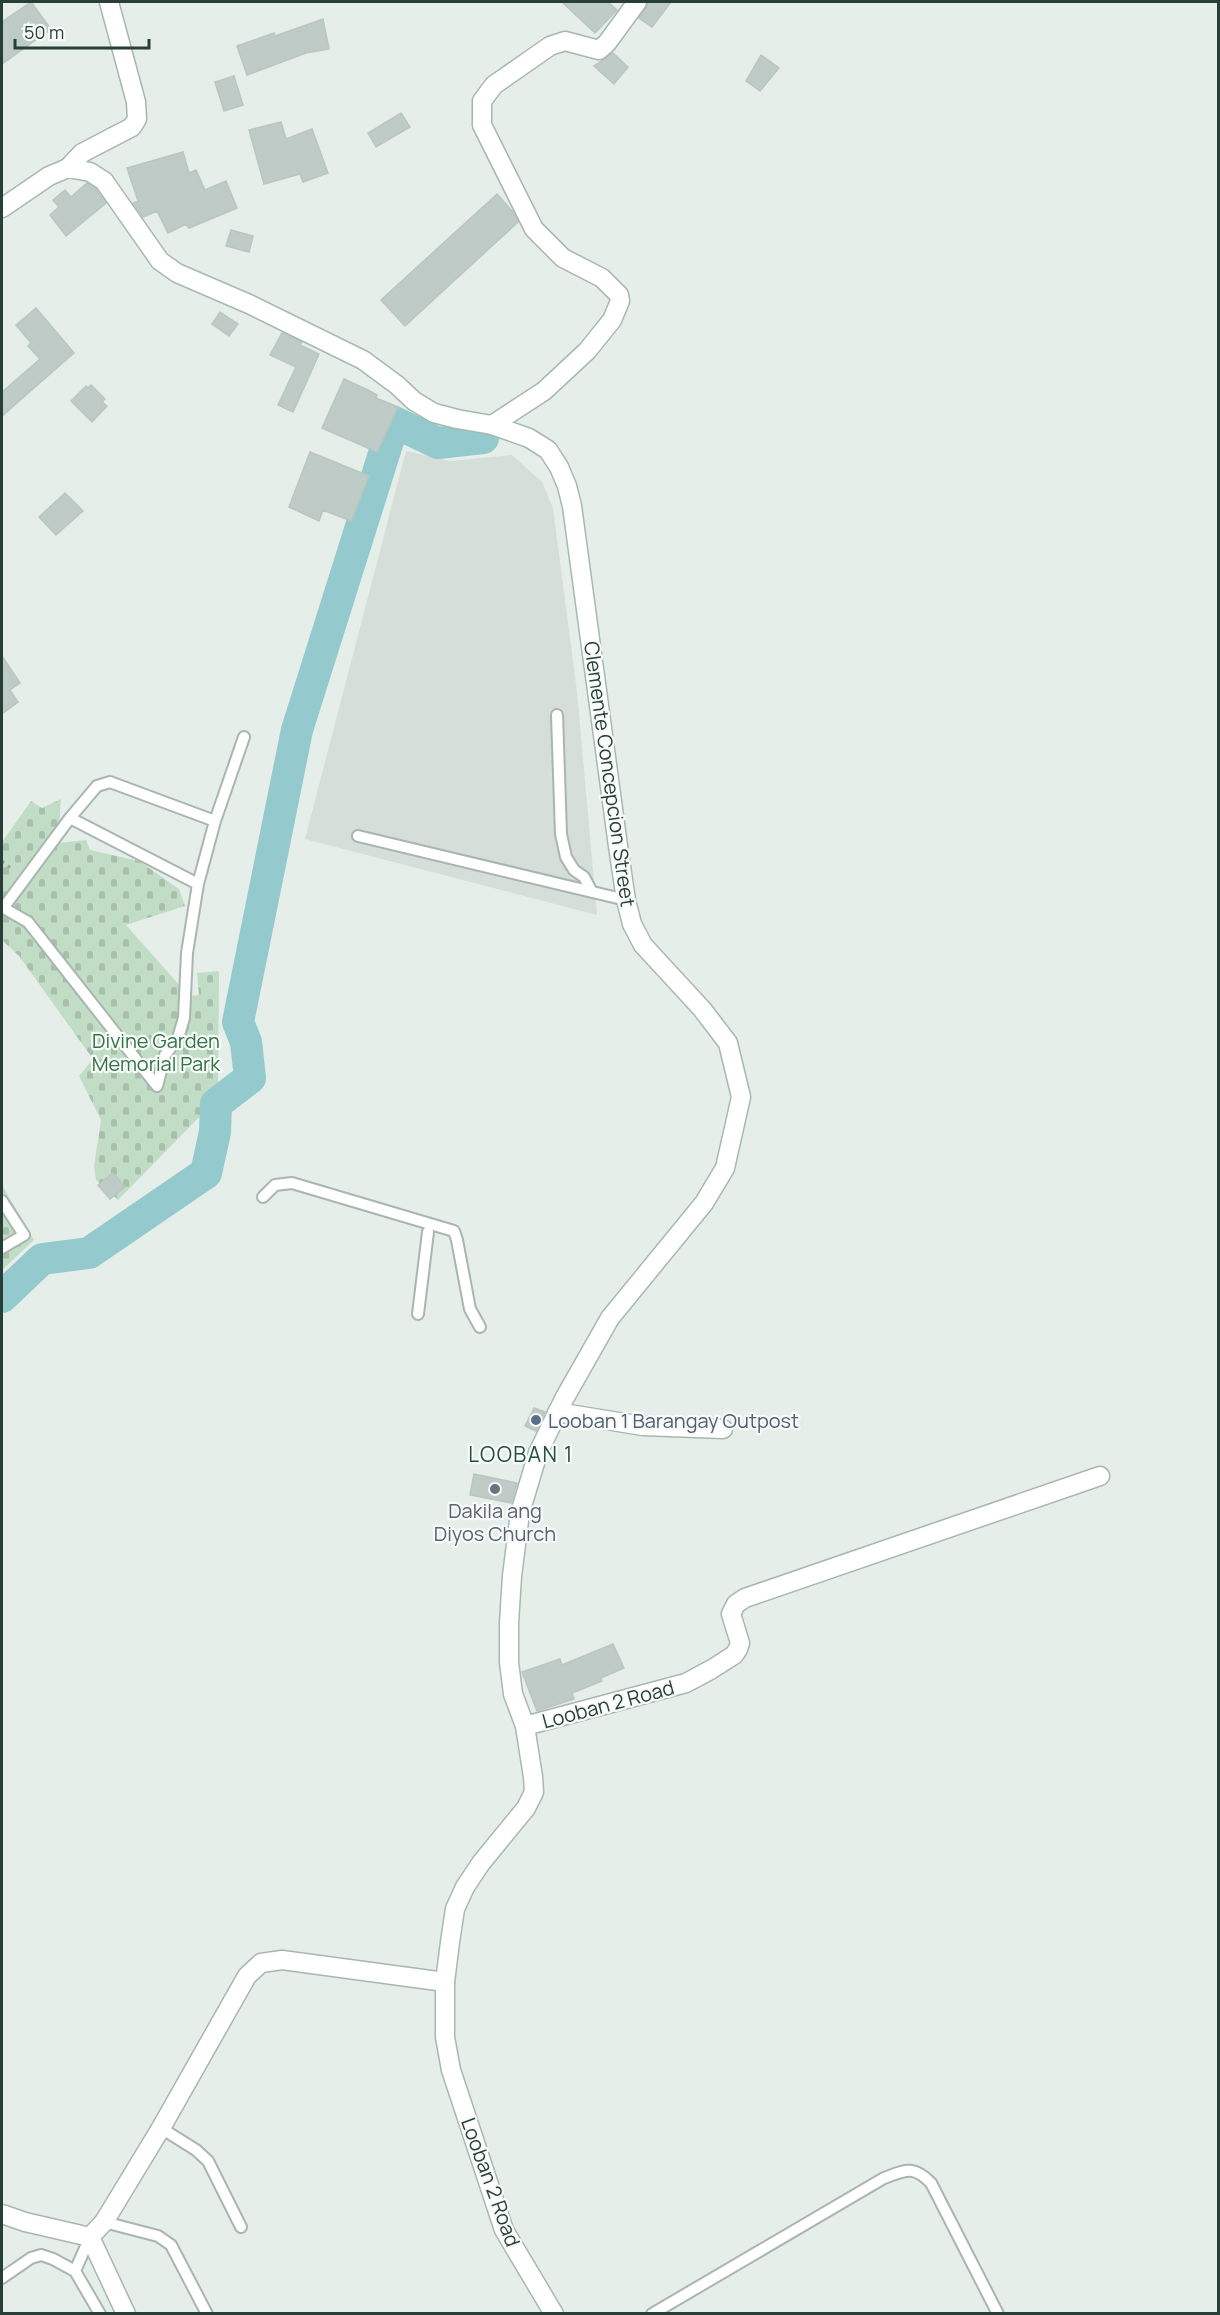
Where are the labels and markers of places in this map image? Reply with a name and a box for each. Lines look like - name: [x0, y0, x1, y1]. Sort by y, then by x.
- place label: Looban 1 Barangay Outpost: [548, 1407, 799, 1434]
- marker: Looban 1 Barangay Outpost: [529, 1413, 543, 1427]
- marker: Dakila ang Diyos Church: [488, 1482, 502, 1496]
- place label: Dakila ang Diyos Church: [434, 1497, 556, 1547]

